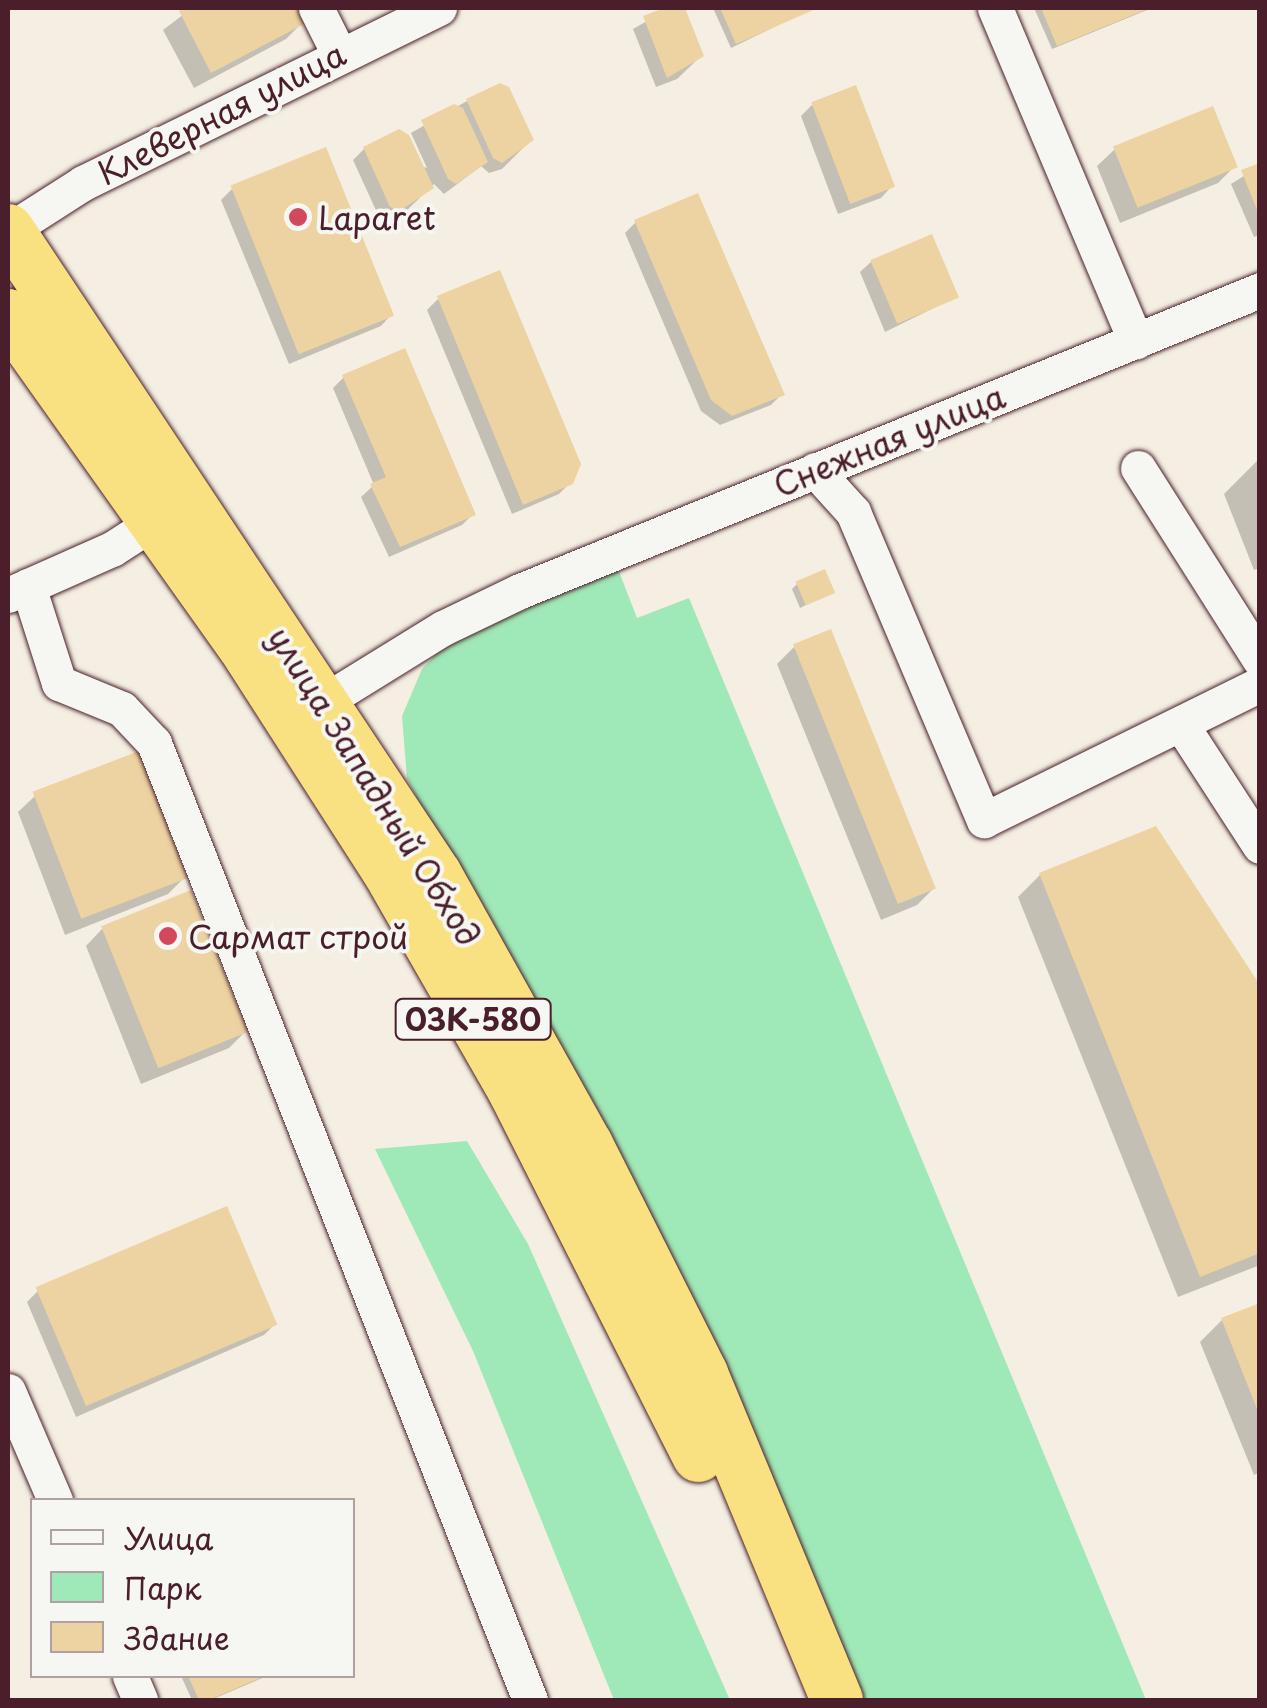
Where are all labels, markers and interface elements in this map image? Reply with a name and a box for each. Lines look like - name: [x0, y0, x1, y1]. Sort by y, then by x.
- street label: Клеверная улица: [90, 33, 352, 193]
- place label: Laparet: [318, 198, 436, 236]
- marker: Laparet: [287, 206, 309, 228]
- street label: Снежная улица: [767, 376, 1011, 504]
- street label: улица Западный Обход: [261, 619, 489, 953]
- place label: Сармат строй: [188, 917, 410, 955]
- marker: Сармат строй: [157, 925, 179, 947]
- road number: 03К-580: [393, 994, 553, 1044]
- legend: [30, 1498, 355, 1678]
- text: Улица: [124, 1515, 213, 1560]
- text: Парк: [124, 1565, 201, 1610]
- text: Здание: [124, 1615, 230, 1660]

